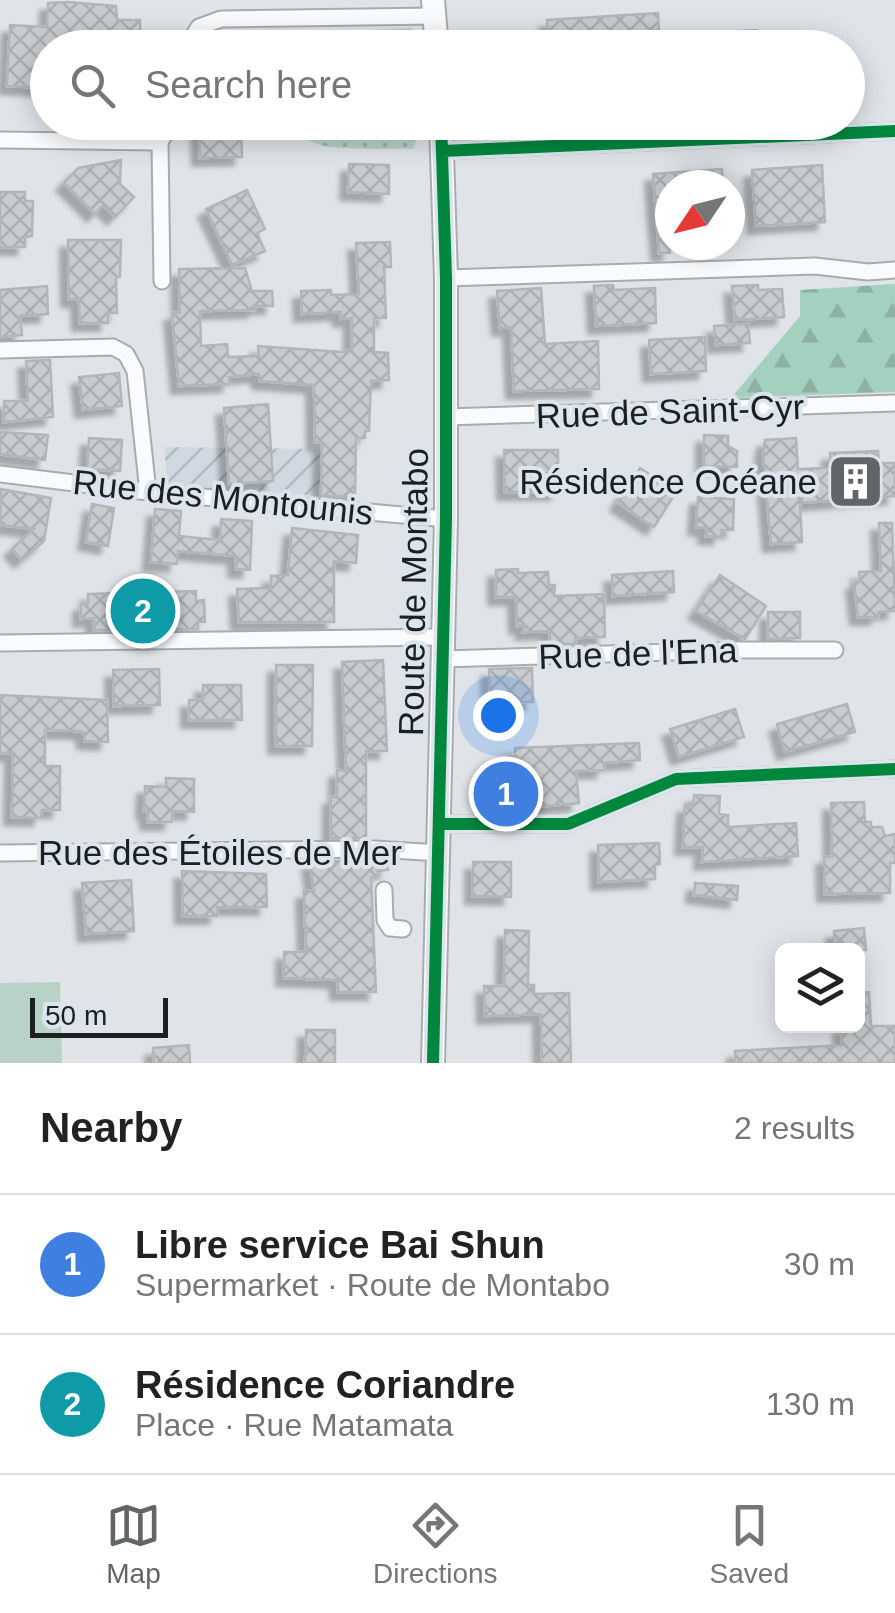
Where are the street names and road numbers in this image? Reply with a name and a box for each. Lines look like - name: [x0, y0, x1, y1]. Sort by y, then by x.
- street label: Rue de Saint-Cyr: [535, 387, 805, 435]
- street label: Route de Montabo: [391, 448, 435, 736]
- street label: Rue des Montounis: [71, 462, 375, 532]
- street label: Rue de l'Ena: [538, 630, 739, 676]
- street label: Rue des Étoiles de Mer: [38, 833, 402, 872]

